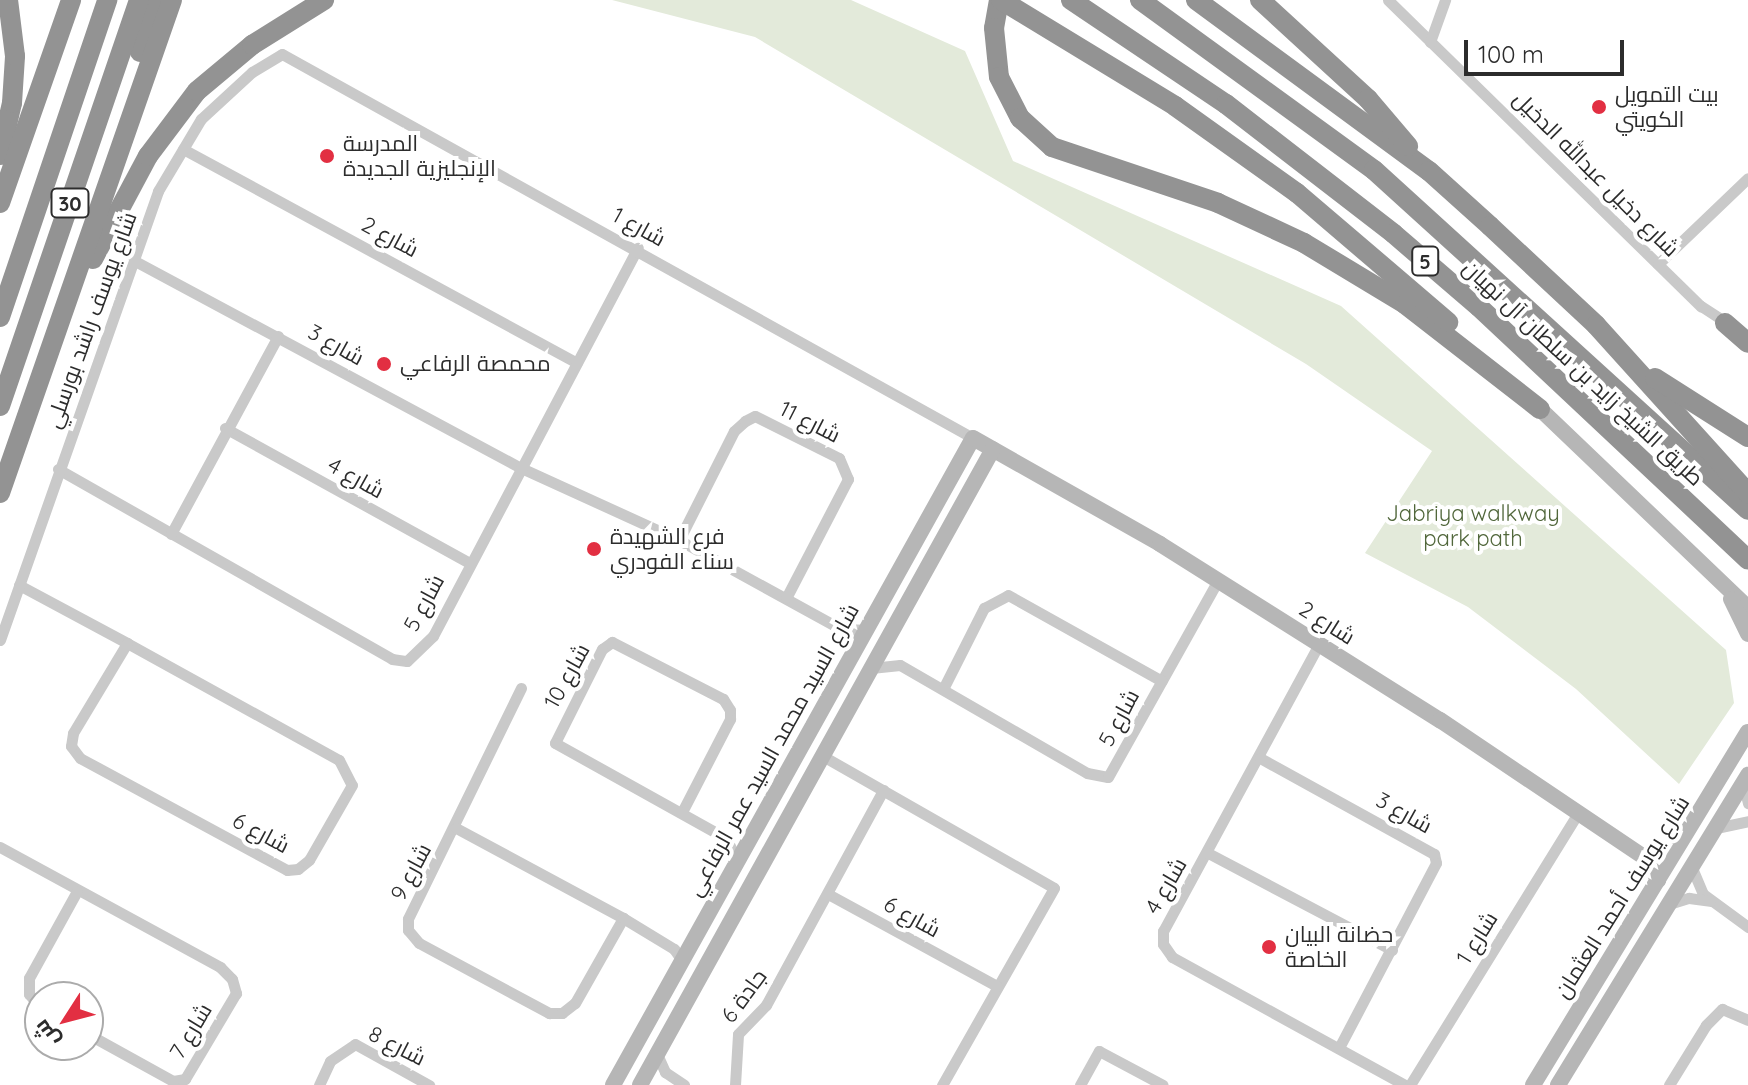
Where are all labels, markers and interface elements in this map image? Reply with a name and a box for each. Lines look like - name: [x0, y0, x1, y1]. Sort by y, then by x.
- scale bar: [1468, 24, 1628, 74]
- text: 100 m: [1478, 39, 1544, 69]
- place label: بيت التمويل الكويتي: [1615, 81, 1719, 132]
- street label: شارع دخيل عبدالله الدخيل: [1508, 86, 1684, 262]
- marker: بيت التمويل الكويتي: [1590, 98, 1608, 116]
- place label: المدرسة الإنجليزية الجديدة: [343, 130, 496, 182]
- marker: المدرسة الإنجليزية الجديدة: [318, 147, 336, 165]
- road number: 30: [50, 187, 90, 219]
- street label: شارع 1: [608, 202, 670, 252]
- street label: شارع يوسف راشد بورسلي: [40, 208, 142, 432]
- street label: شارع 2: [357, 211, 423, 263]
- road number: 5: [1411, 245, 1439, 277]
- street label: طريق الشيخ زايد بن سلطان آل نهيان: [1457, 254, 1709, 492]
- street label: شارع 3: [303, 319, 369, 371]
- place label: محمصة الرفاعي: [400, 351, 551, 377]
- marker: محمصة الرفاعي: [375, 355, 393, 373]
- street label: شارع 11: [775, 396, 845, 448]
- street label: شارع 4: [323, 452, 389, 504]
- park label: Jabriya walkway park path: [1386, 500, 1560, 552]
- place label: فرع الشهيدة سناء الفودري: [610, 523, 734, 574]
- marker: فرع الشهيدة سناء الفودري: [585, 540, 603, 558]
- street label: شارع 5: [398, 570, 450, 636]
- street label: شارع 2: [1294, 596, 1360, 650]
- street label: شارع السيد محمد السيد عمر الرفاعي: [681, 599, 865, 901]
- street label: شارع 10: [539, 639, 595, 713]
- street label: شارع 5: [1093, 685, 1145, 751]
- street label: شارع 3: [1371, 787, 1437, 839]
- street label: شارع يوسف أحمد العثمان: [1549, 791, 1695, 1003]
- street label: شارع 6: [228, 807, 294, 859]
- street label: شارع 9: [385, 839, 437, 905]
- street label: شارع 4: [1140, 853, 1192, 919]
- street label: شارع 6: [879, 891, 945, 943]
- street label: شارع 1: [1451, 907, 1503, 969]
- place label: حضانة البيان الخاصة: [1285, 921, 1393, 972]
- marker: حضانة البيان الخاصة: [1260, 938, 1278, 956]
- street label: جادة 6: [716, 964, 772, 1028]
- north arrow: [24, 981, 104, 1061]
- street label: شارع 7: [164, 999, 218, 1063]
- text: ش: [27, 1014, 66, 1054]
- street label: شارع 8: [364, 1021, 430, 1071]

